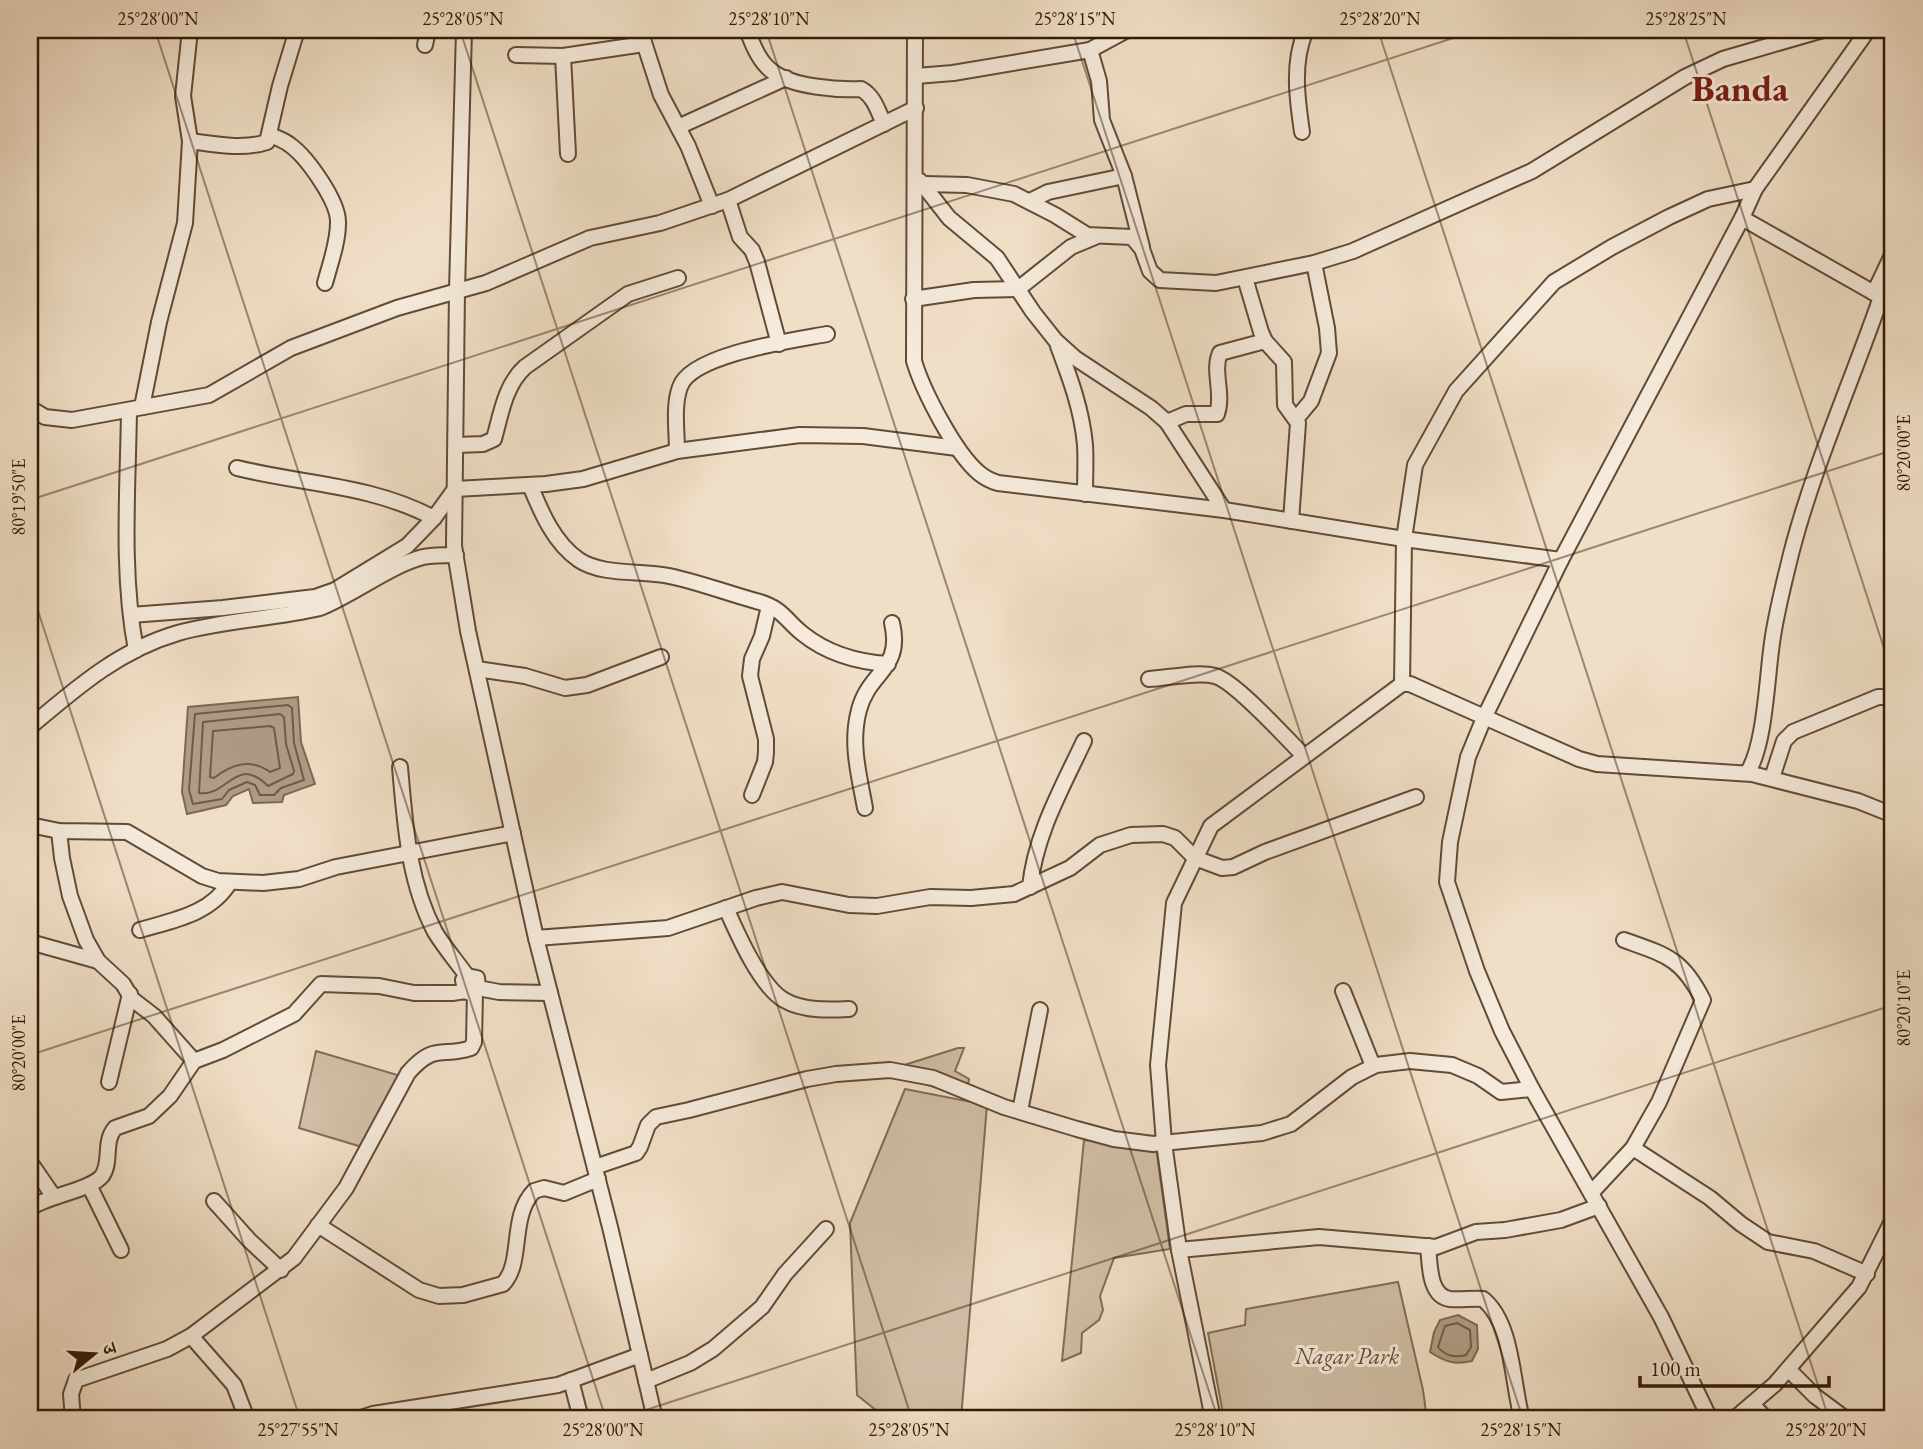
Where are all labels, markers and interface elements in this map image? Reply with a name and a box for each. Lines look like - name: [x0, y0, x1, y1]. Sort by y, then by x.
- text: 25°28'00"N: [118, 7, 199, 30]
- text: 25°28'05"N: [423, 7, 504, 30]
- text: 25°28'10"N: [729, 7, 810, 30]
- text: 25°28'15"N: [1035, 7, 1116, 30]
- text: 25°28'20"N: [1340, 7, 1421, 30]
- text: 25°28'25"N: [1646, 7, 1727, 30]
- district label: Banda: [1692, 64, 1789, 112]
- text: 80°20'00"E: [1892, 415, 1915, 491]
- text: 80°19'50"E: [7, 459, 30, 535]
- text: 80°20'10"E: [1892, 970, 1915, 1046]
- text: 80°20'00"E: [7, 1015, 30, 1091]
- north arrow: [60, 1320, 130, 1390]
- text: उ: [96, 1339, 123, 1359]
- park label: Nagar Park: [1294, 1341, 1400, 1371]
- scale bar: [1640, 1344, 1828, 1388]
- text: 100 m: [1650, 1355, 1701, 1382]
- text: 25°27'55"N: [258, 1418, 339, 1441]
- text: 25°28'00"N: [563, 1418, 644, 1441]
- text: 25°28'05"N: [869, 1418, 950, 1441]
- text: 25°28'10"N: [1175, 1418, 1256, 1441]
- text: 25°28'15"N: [1481, 1418, 1562, 1441]
- text: 25°28'20"N: [1786, 1418, 1867, 1441]

